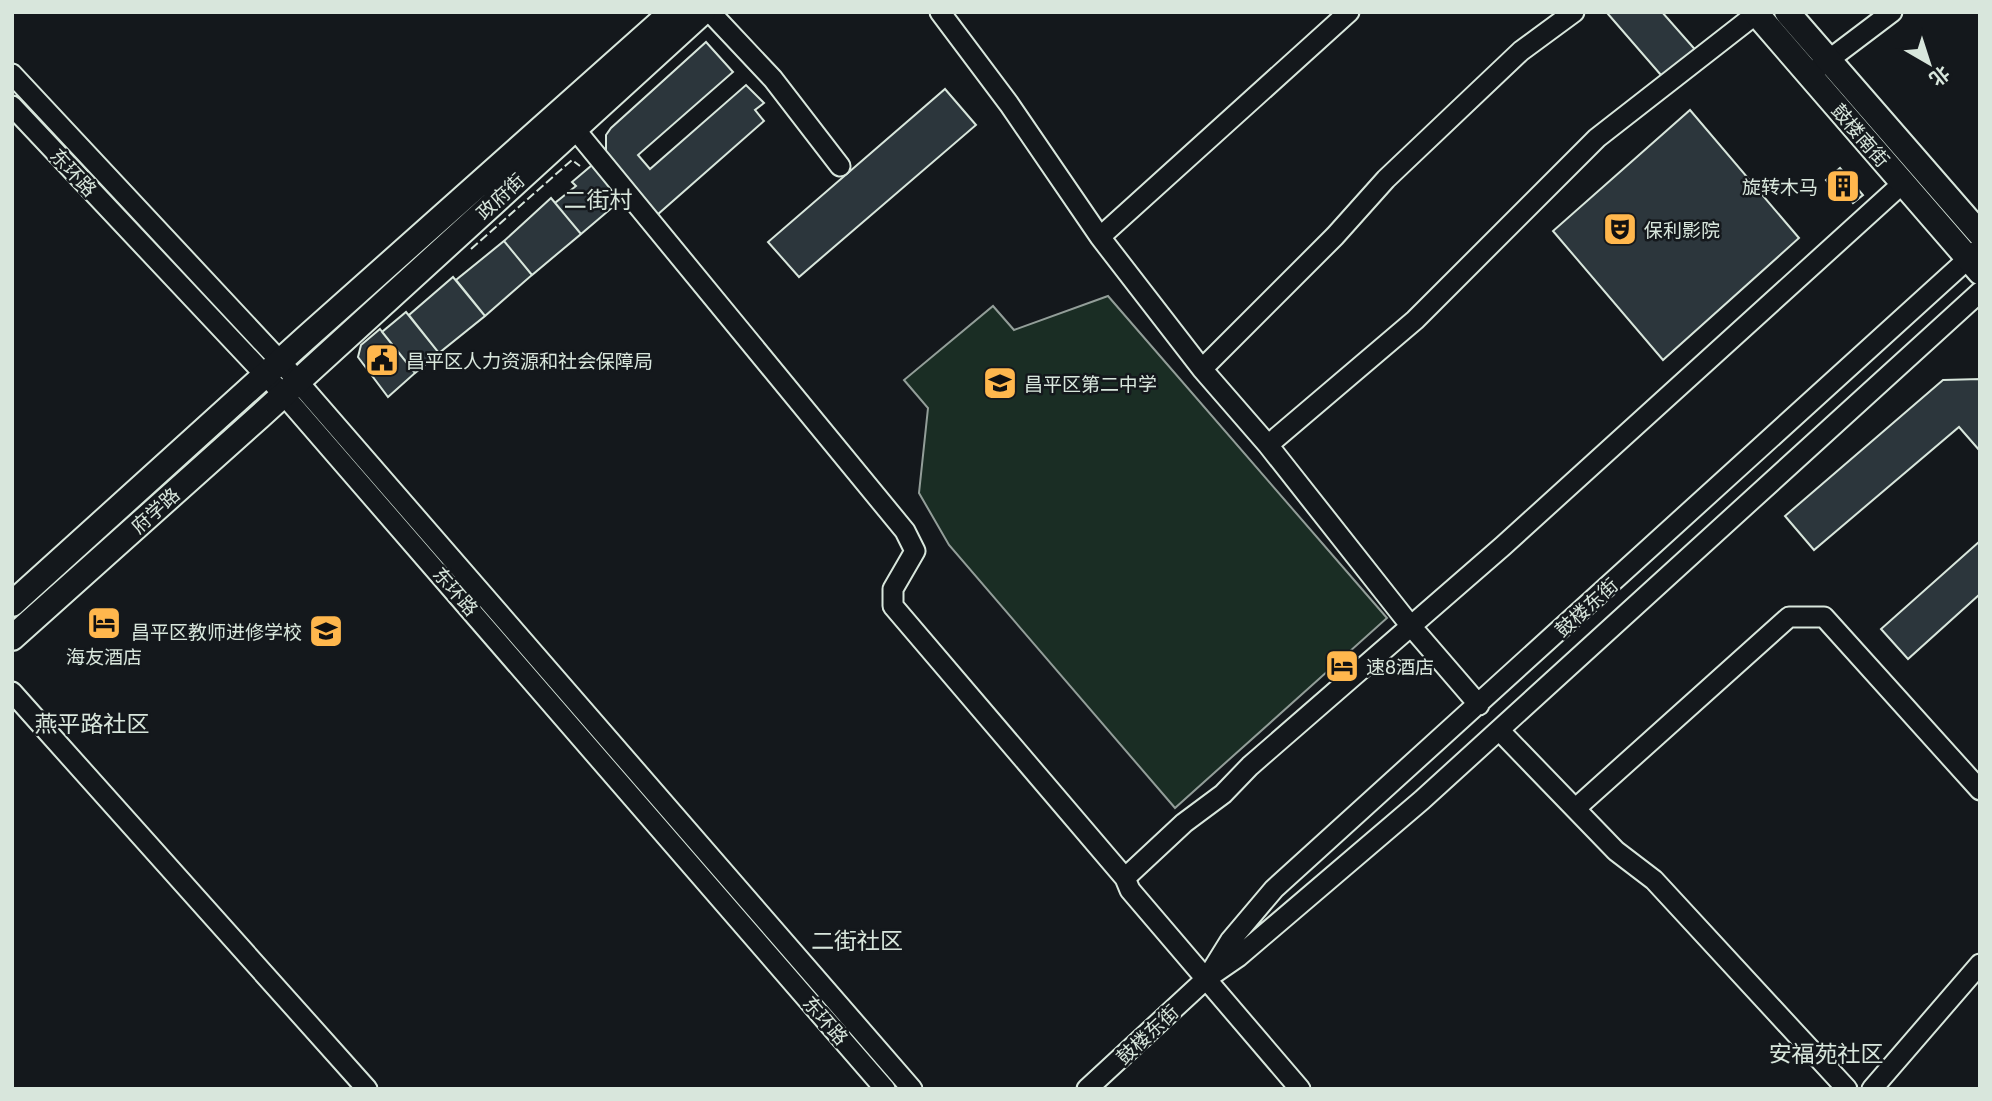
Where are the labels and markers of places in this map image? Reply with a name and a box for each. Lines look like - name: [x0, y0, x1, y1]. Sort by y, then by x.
- building icon: 旋转木马: [1824, 167, 1862, 205]
- place label: 旋转木马: [1742, 175, 1818, 198]
- theatre icon: 保利影院: [1601, 210, 1639, 248]
- place label: 保利影院: [1644, 218, 1720, 241]
- public building icon: 昌平区人力资源和社会保障局: [363, 341, 401, 379]
- place label: 昌平区人力资源和社会保障局: [406, 349, 653, 372]
- school or university icon: 昌平区第二中学: [981, 364, 1019, 402]
- place label: 昌平区第二中学: [1024, 372, 1157, 395]
- hotel icon: 海友酒店: [85, 604, 123, 642]
- school or university icon: 昌平区教师进修学校: [307, 612, 345, 650]
- place label: 昌平区教师进修学校: [131, 620, 302, 643]
- place label: 海友酒店: [66, 645, 142, 668]
- hotel icon: 速8酒店: [1323, 647, 1361, 685]
- place label: 速8酒店: [1366, 655, 1434, 678]

